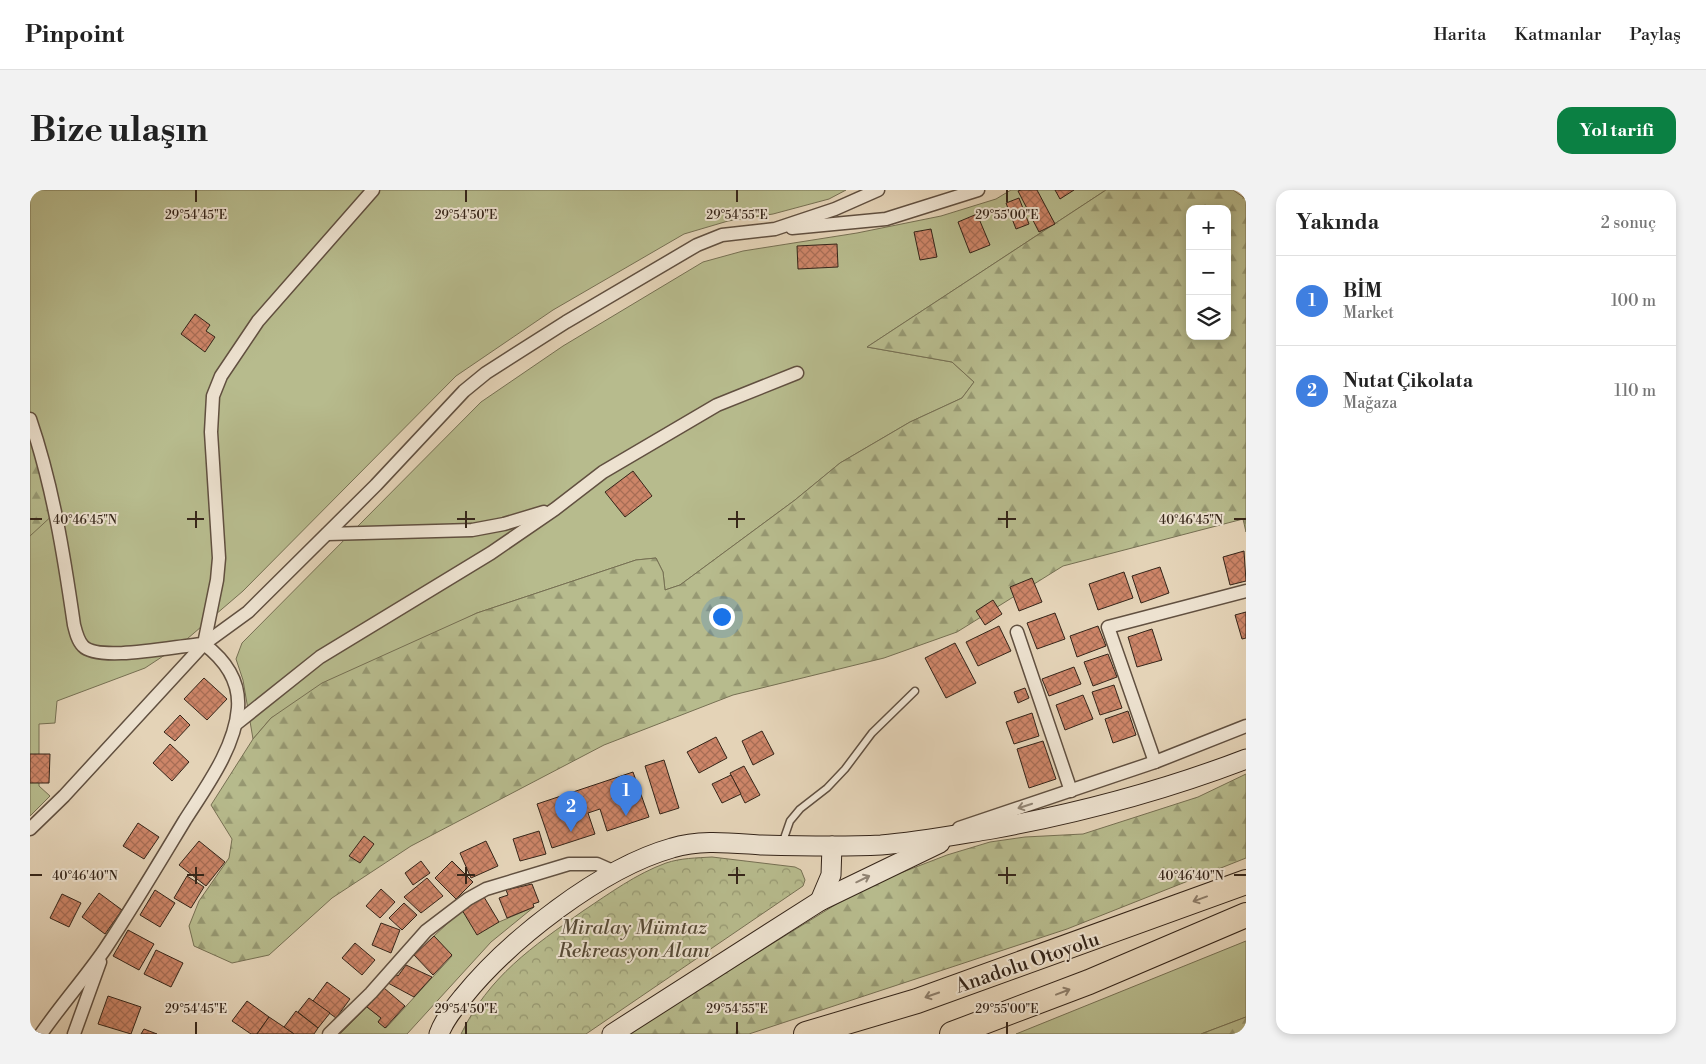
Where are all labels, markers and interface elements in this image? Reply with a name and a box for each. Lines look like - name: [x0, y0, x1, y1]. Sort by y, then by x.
- text: Pinpoint: [25, 20, 124, 50]
- text: Harita: [1433, 23, 1486, 46]
- text: Katmanlar: [1514, 23, 1602, 46]
- text: Paylaş: [1630, 23, 1681, 46]
- button: Yol tarifi: [1557, 107, 1676, 154]
- text: Bize ulaşın: [30, 109, 208, 152]
- map controls: [1186, 205, 1231, 340]
- button: +: [1186, 205, 1231, 250]
- text: 29°54'45"E: [165, 208, 227, 223]
- text: 29°54'50"E: [435, 208, 497, 223]
- text: 29°54'55"E: [706, 208, 768, 223]
- text: 29°55'00"E: [975, 208, 1039, 223]
- text: Yakında: [1296, 210, 1379, 236]
- text: 2 sonuç: [1601, 213, 1656, 233]
- button: −: [1186, 250, 1231, 295]
- text: BİM: [1343, 279, 1382, 303]
- text: 1: [1308, 291, 1316, 311]
- text: 100 m: [1611, 291, 1656, 311]
- button: layers: [1186, 295, 1231, 340]
- text: Market: [1343, 303, 1394, 323]
- text: Nutat Çikolata: [1343, 369, 1473, 393]
- text: 2: [1307, 381, 1317, 401]
- text: 110 m: [1614, 381, 1656, 401]
- text: Mağaza: [1343, 393, 1397, 413]
- text: 40°46'45"N: [53, 513, 117, 528]
- text: 40°46'45"N: [1159, 513, 1223, 528]
- your location: [709, 604, 735, 630]
- pin: 1: [610, 775, 642, 816]
- pin: 2: [555, 791, 587, 832]
- one-way arrow: [1017, 802, 1033, 812]
- text: 40°46'40"N: [52, 869, 118, 884]
- text: 40°46'40"N: [1158, 869, 1224, 884]
- one-way arrow: [855, 874, 870, 883]
- one-way arrow: [1193, 895, 1208, 904]
- park label: Miralay Mümtaz Rekreasyon Alanı: [557, 916, 711, 964]
- street label: Anadolu Otoyolu: [951, 927, 1104, 1000]
- one-way arrow: [1055, 987, 1071, 996]
- one-way arrow: [925, 991, 940, 1000]
- text: 29°54'45"E: [165, 1002, 227, 1017]
- text: 29°54'50"E: [435, 1002, 497, 1017]
- text: 29°54'55"E: [706, 1002, 768, 1017]
- text: 29°55'00"E: [975, 1002, 1039, 1017]

